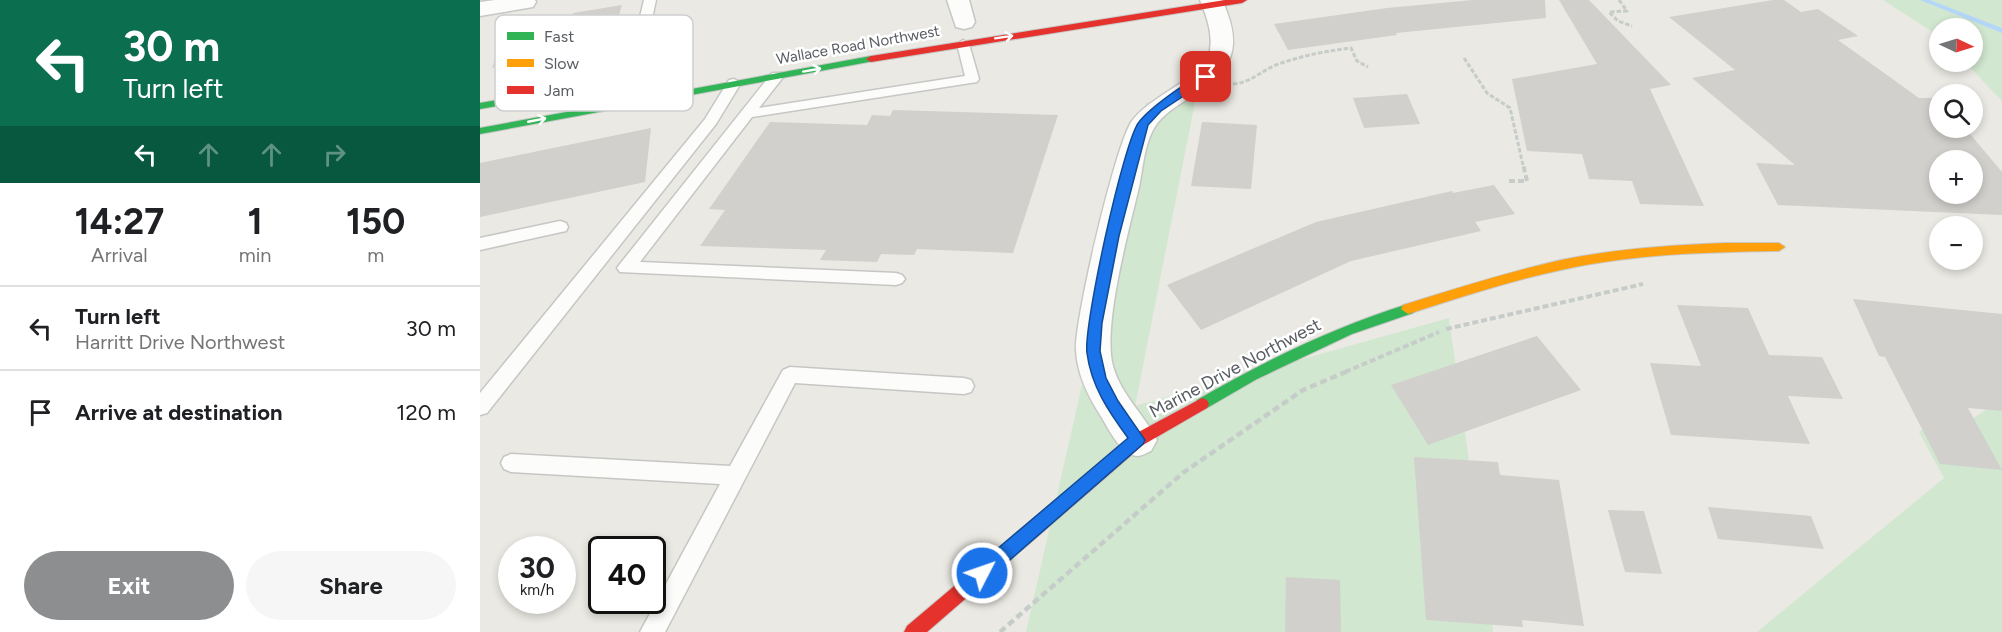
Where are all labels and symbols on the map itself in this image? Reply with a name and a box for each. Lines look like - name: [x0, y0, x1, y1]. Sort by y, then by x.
- legend: [495, 15, 693, 111]
- north arrow: [1929, 18, 1983, 72]
- street label: Wallace Road Northwest: [775, 22, 941, 68]
- text: Fast: [544, 27, 574, 46]
- one-way arrow: [994, 32, 1014, 43]
- pin: [1180, 51, 1231, 102]
- text: Slow: [544, 54, 579, 73]
- one-way arrow: [802, 64, 821, 75]
- text: Jam: [544, 81, 574, 100]
- one-way arrow: [527, 114, 547, 125]
- street label: Marine Drive Northwest: [1145, 313, 1325, 423]
- speed limit sign: 40: [588, 536, 666, 614]
- position arrow: [950, 541, 1014, 605]

